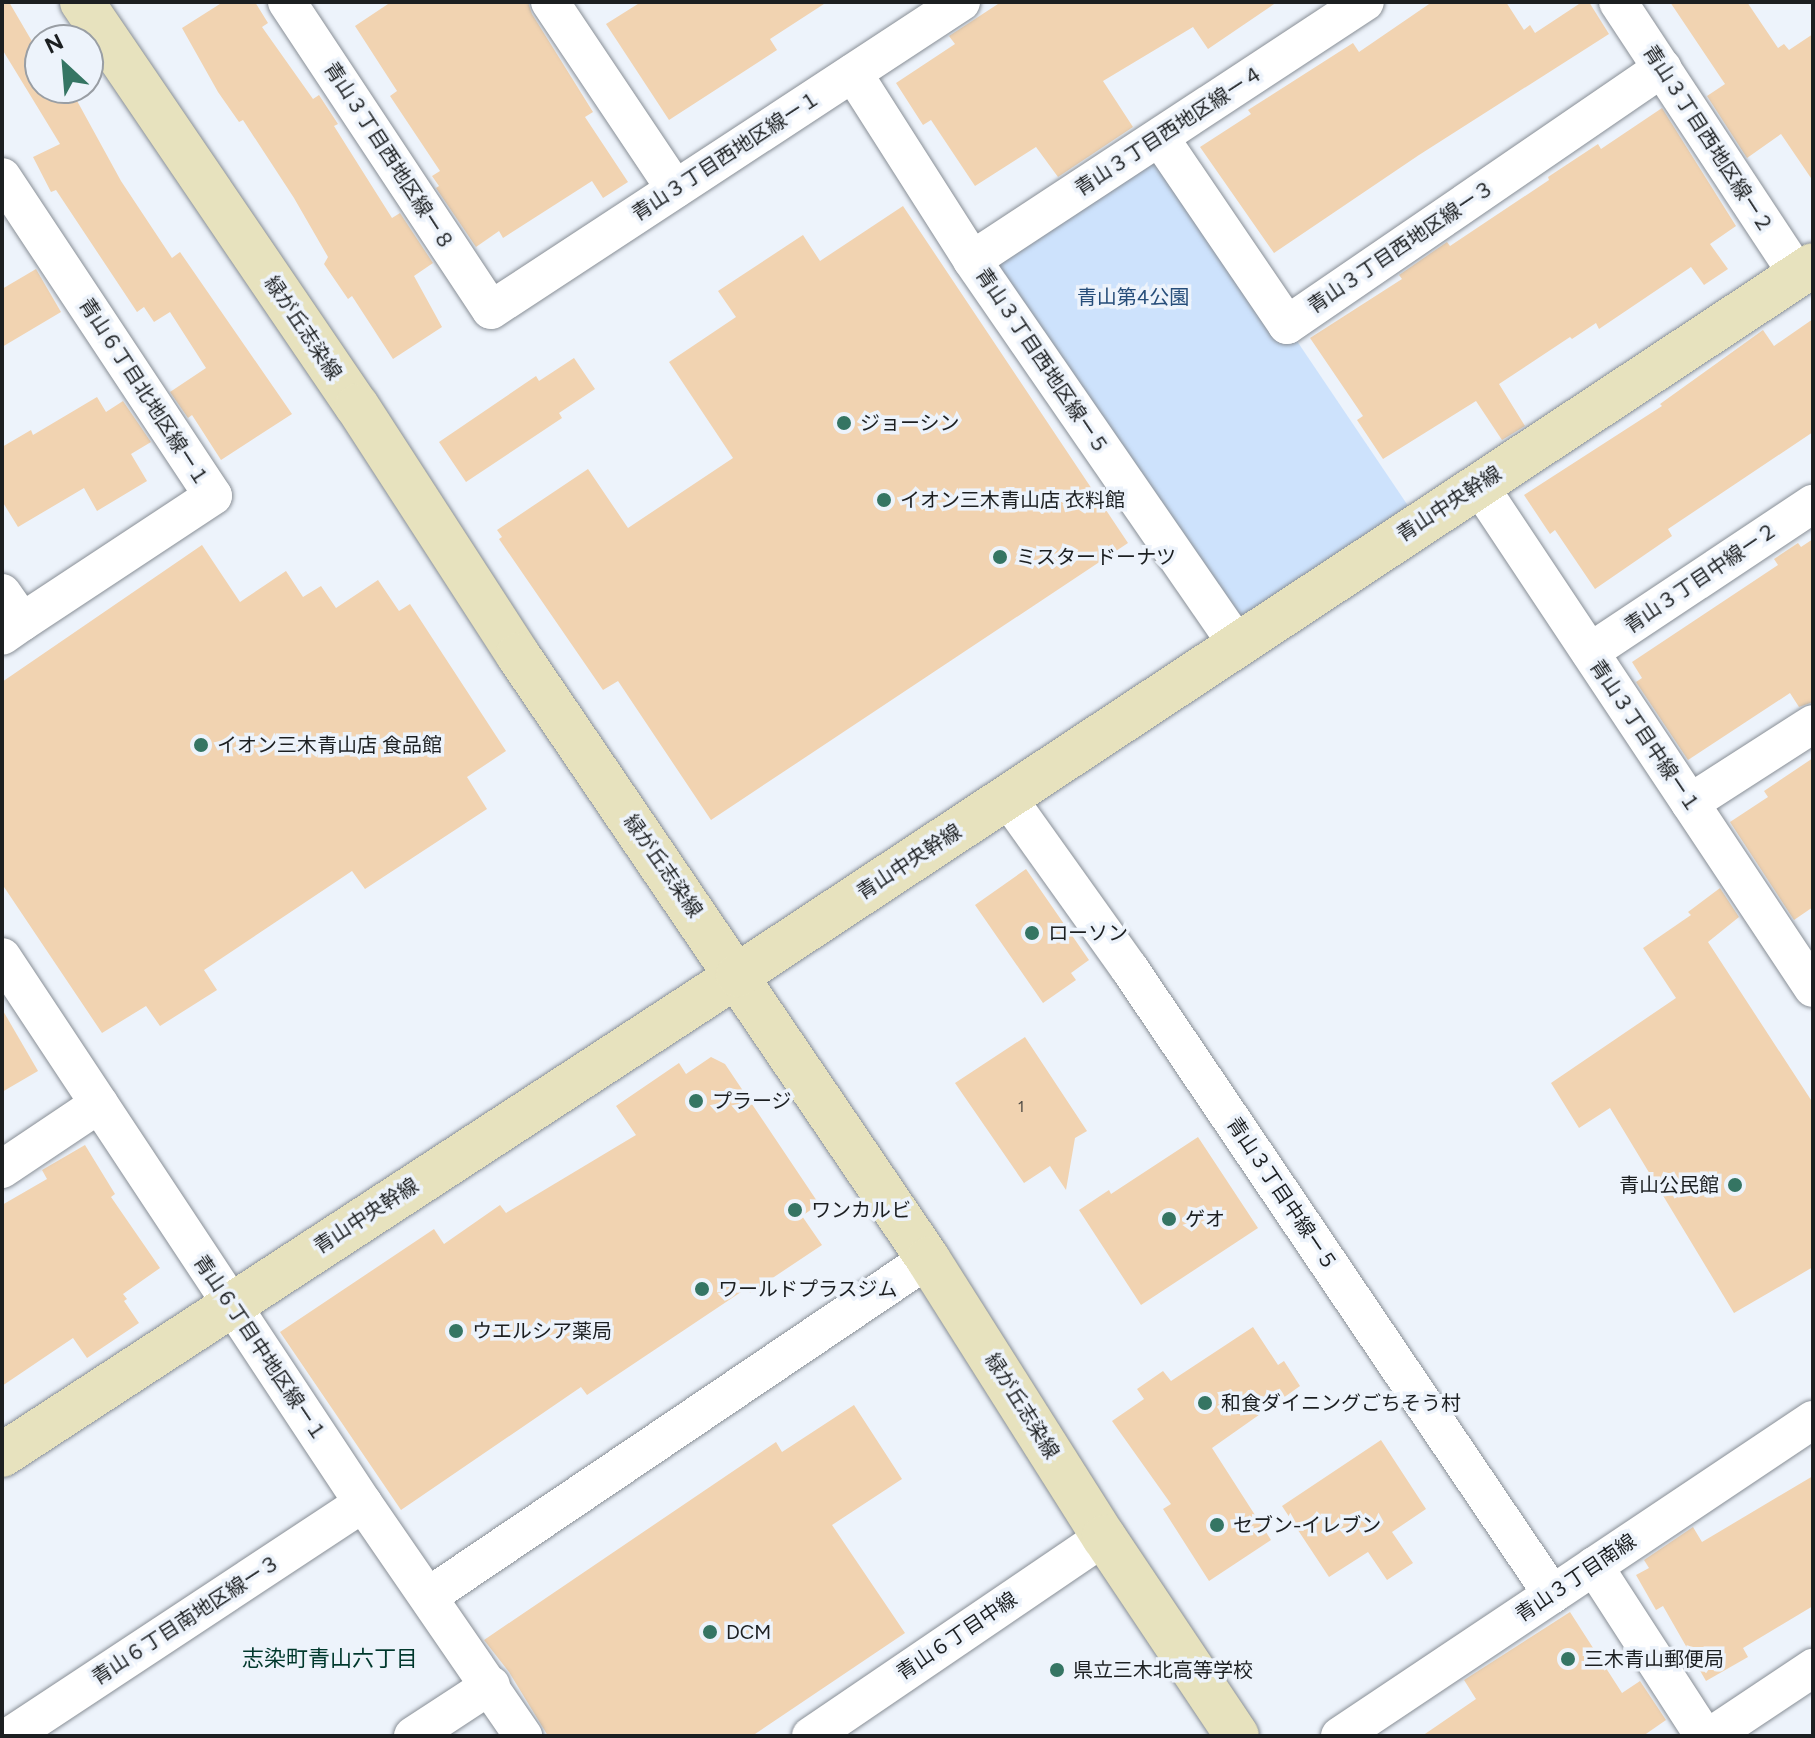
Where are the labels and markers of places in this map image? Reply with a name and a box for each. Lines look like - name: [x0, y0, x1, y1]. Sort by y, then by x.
- place label: ジョーシン: [860, 411, 960, 435]
- marker: ジョーシン: [835, 414, 853, 432]
- place label: イオン三木青山店 衣料館: [900, 488, 1125, 512]
- marker: イオン三木青山店 衣料館: [875, 491, 893, 509]
- place label: ミスタードーナツ: [1016, 545, 1176, 569]
- marker: ミスタードーナツ: [991, 548, 1009, 566]
- place label: イオン三木青山店 食品館: [217, 733, 442, 757]
- marker: イオン三木青山店 食品館: [192, 736, 210, 754]
- place label: ローソン: [1048, 921, 1128, 945]
- marker: ローソン: [1023, 924, 1041, 942]
- place label: プラージ: [712, 1089, 792, 1113]
- marker: プラージ: [687, 1092, 705, 1110]
- place label: 青山公民館: [1619, 1173, 1719, 1197]
- marker: 青山公民館: [1726, 1176, 1744, 1194]
- place label: ワンカルビ: [811, 1198, 911, 1222]
- marker: ワンカルビ: [786, 1201, 804, 1219]
- place label: ゲオ: [1185, 1207, 1225, 1231]
- marker: ゲオ: [1160, 1210, 1178, 1228]
- place label: ワールドプラスジム: [718, 1277, 898, 1301]
- marker: ワールドプラスジム: [693, 1280, 711, 1298]
- place label: ウエルシア薬局: [472, 1319, 612, 1343]
- marker: ウエルシア薬局: [447, 1322, 465, 1340]
- place label: 和食ダイニングごちそう村: [1221, 1391, 1461, 1415]
- marker: 和食ダイニングごちそう村: [1196, 1394, 1214, 1412]
- place label: セブン-イレブン: [1233, 1513, 1381, 1537]
- marker: セブン-イレブン: [1208, 1516, 1226, 1534]
- place label: DCM: [726, 1620, 771, 1644]
- marker: DCM: [701, 1623, 719, 1641]
- place label: 三木青山郵便局: [1584, 1647, 1724, 1671]
- marker: 三木青山郵便局: [1559, 1650, 1577, 1668]
- place label: 県立三木北高等学校: [1073, 1658, 1253, 1682]
- marker: 県立三木北高等学校: [1048, 1661, 1066, 1679]

